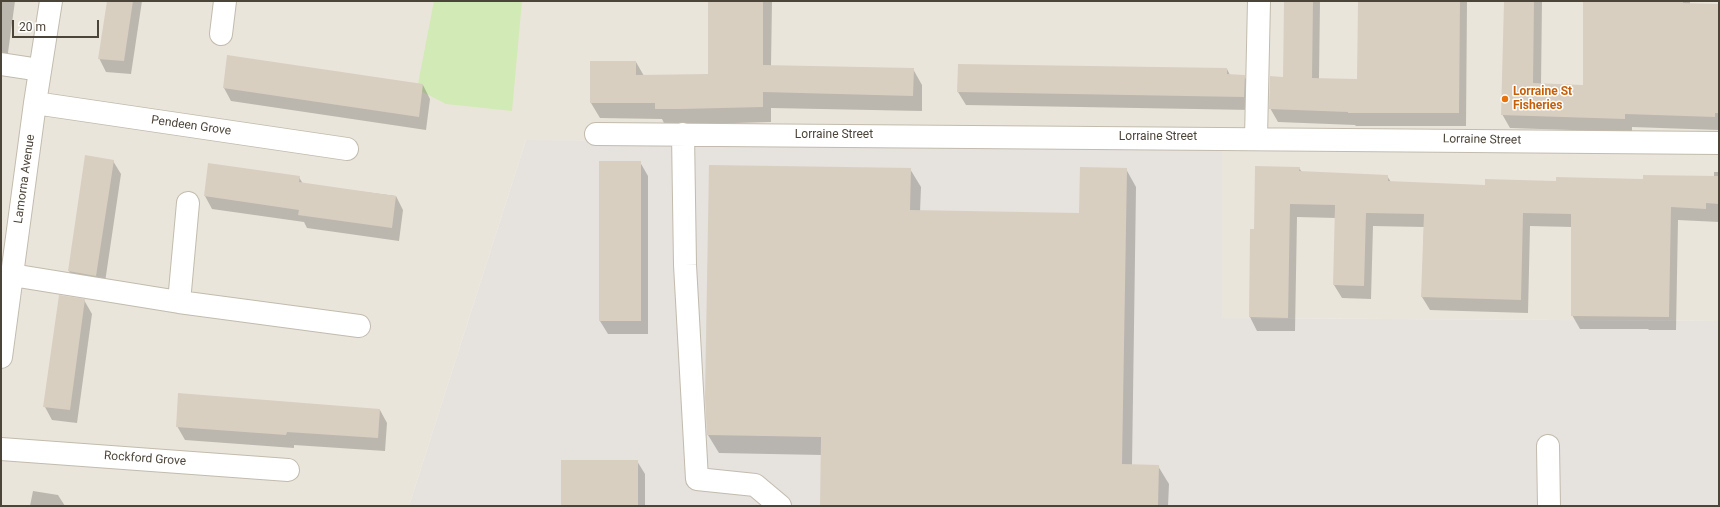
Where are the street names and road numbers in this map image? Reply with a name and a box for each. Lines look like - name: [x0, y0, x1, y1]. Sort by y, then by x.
- street label: Pendeen Grove: [150, 113, 232, 139]
- street label: Lorraine Street: [795, 128, 873, 142]
- street label: Lorraine Street: [1119, 130, 1197, 144]
- street label: Lorraine Street: [1443, 132, 1521, 148]
- street label: Lamorna Avenue: [12, 134, 38, 224]
- street label: Rockford Grove: [103, 449, 187, 469]

